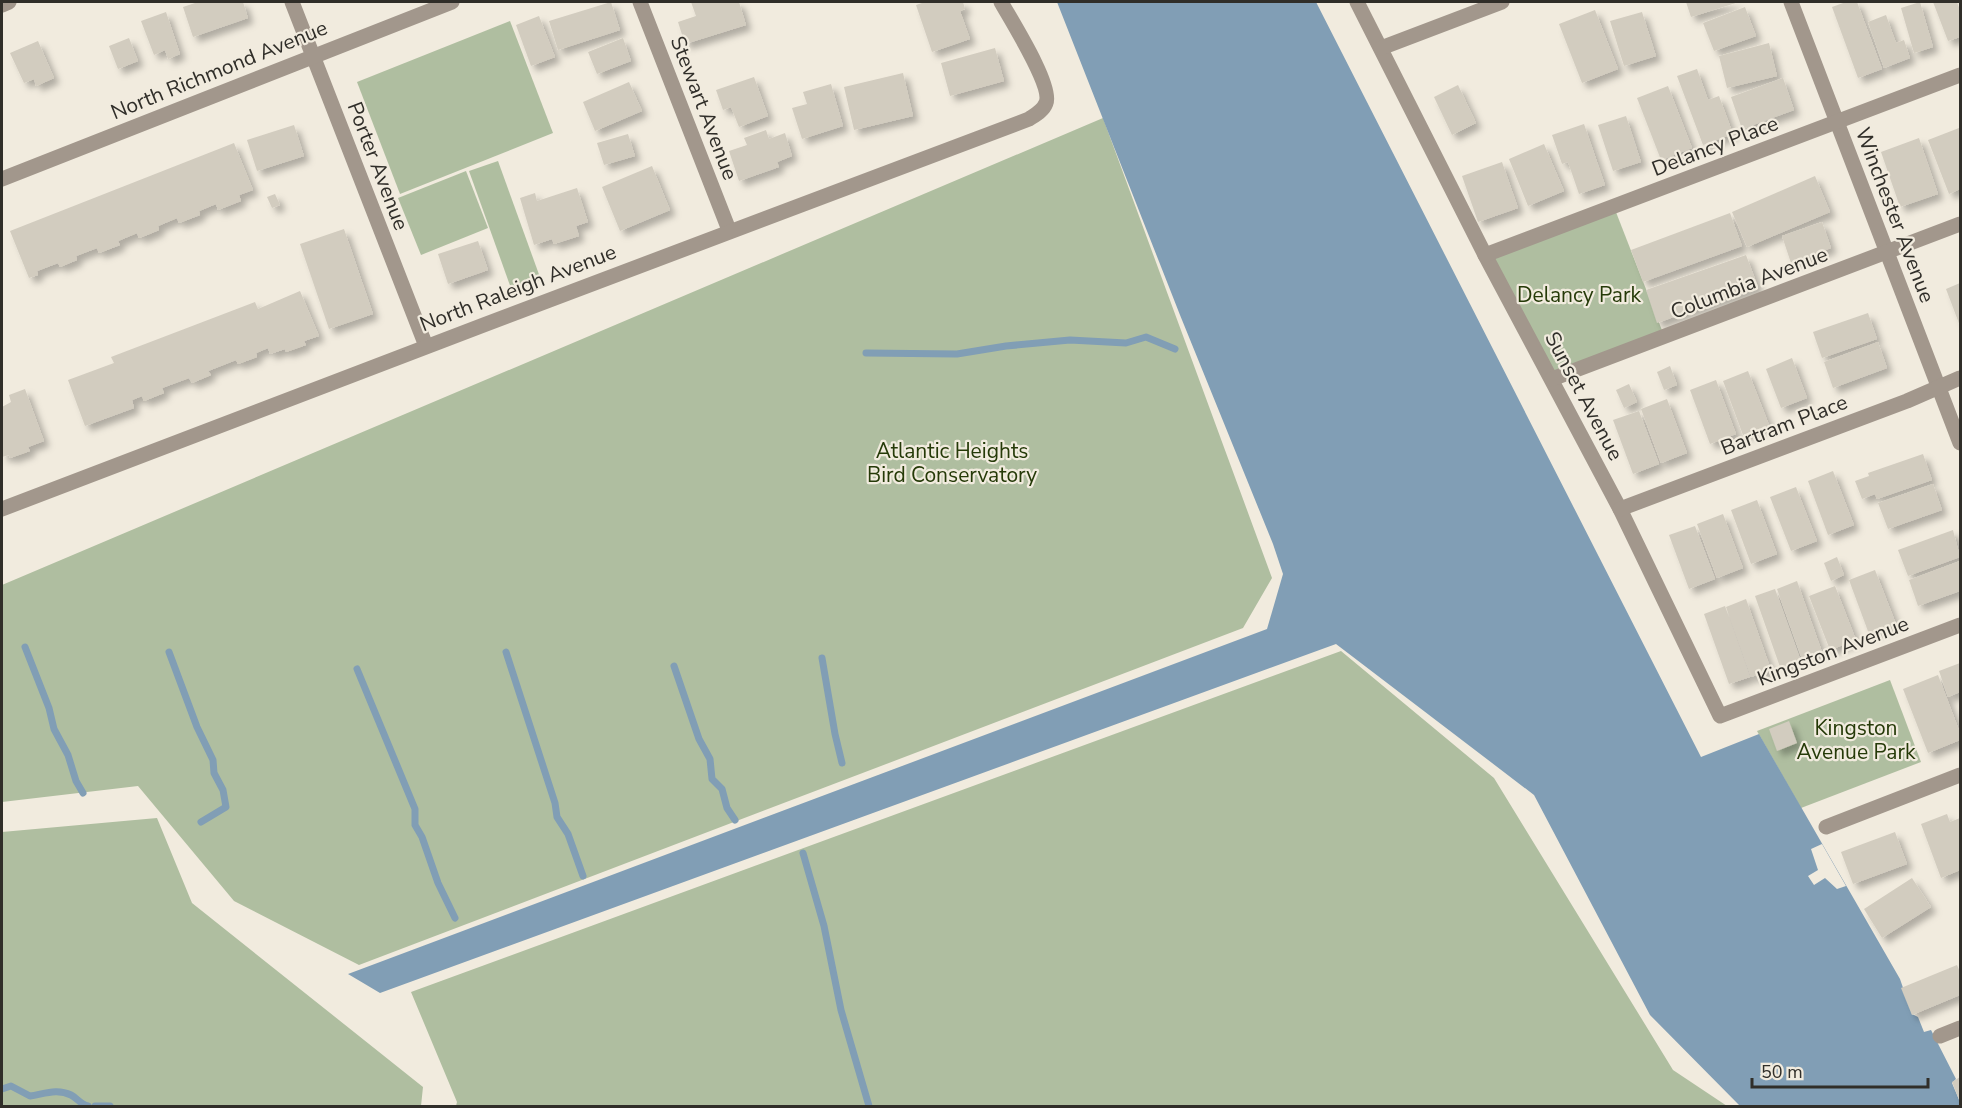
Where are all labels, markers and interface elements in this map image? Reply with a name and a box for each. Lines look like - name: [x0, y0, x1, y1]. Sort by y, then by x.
- street label: North Richmond Avenue: [107, 14, 331, 126]
- street label: Stewart Avenue: [664, 32, 744, 184]
- street label: Porter Avenue: [341, 98, 415, 234]
- street label: Delancy Place: [1648, 109, 1782, 183]
- street label: Winchester Avenue: [1849, 123, 1941, 307]
- street label: North Raleigh Avenue: [416, 238, 620, 338]
- street label: Columbia Avenue: [1666, 240, 1832, 326]
- park label: Delancy Park: [1517, 281, 1641, 309]
- street label: Sunset Avenue: [1538, 327, 1630, 465]
- street label: Bartram Place: [1716, 388, 1852, 462]
- park label: Atlantic Heights Bird Conservatory: [867, 437, 1037, 489]
- street label: Kingston Avenue: [1753, 609, 1913, 693]
- park label: Kingston Avenue Park: [1797, 714, 1916, 766]
- scale bar: [1752, 1051, 1928, 1089]
- text: 50 m: [1761, 1060, 1803, 1084]

